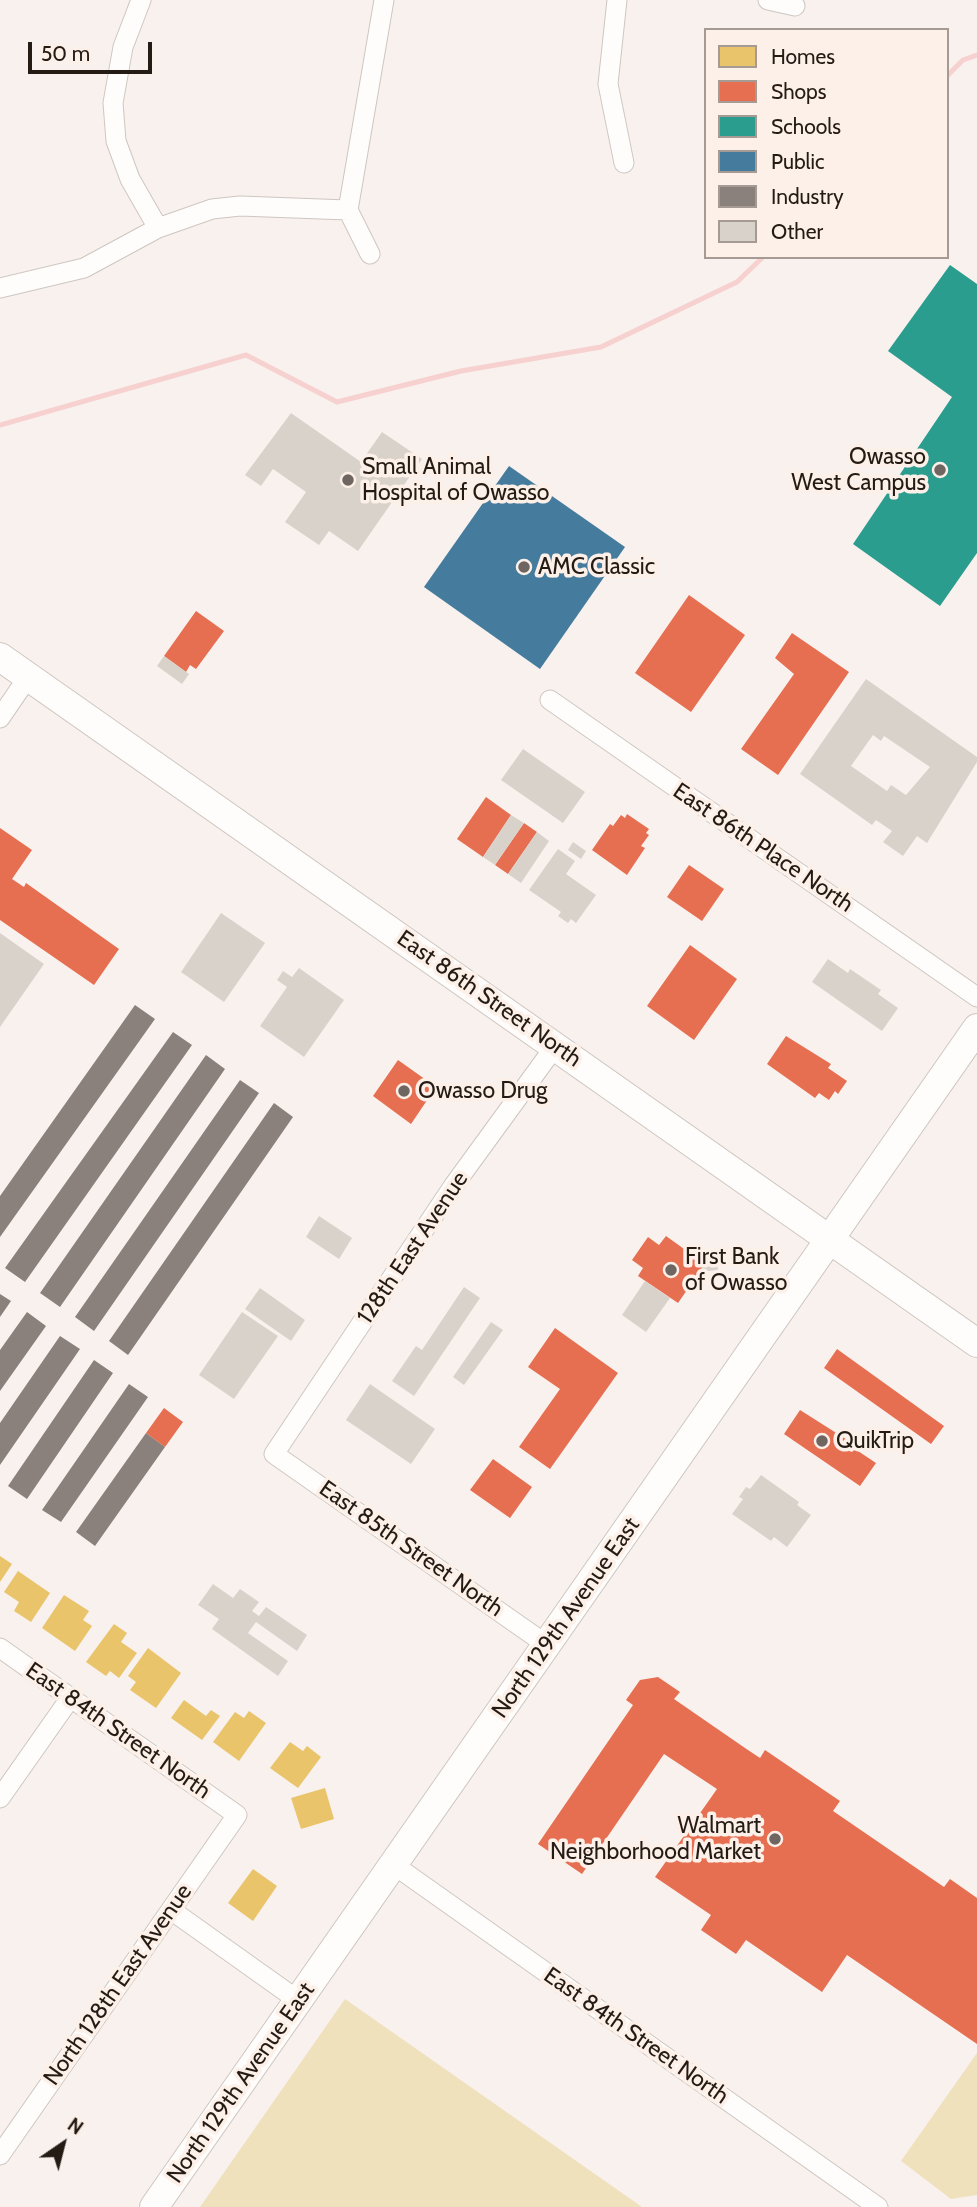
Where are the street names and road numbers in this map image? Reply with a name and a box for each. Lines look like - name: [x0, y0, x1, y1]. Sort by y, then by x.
- street label: East 86th Place North: [668, 777, 858, 919]
- street label: East 86th Street North: [391, 925, 587, 1073]
- street label: 128th East Avenue: [352, 1166, 474, 1330]
- street label: East 85th Street North: [314, 1475, 508, 1623]
- street label: North 129th Avenue East: [486, 1512, 646, 1724]
- street label: East 84th Street North: [20, 1657, 216, 1805]
- street label: North 128th East Avenue: [38, 1879, 198, 2091]
- street label: East 84th Street North: [538, 1962, 734, 2110]
- street label: North 129th Avenue East: [161, 1977, 321, 2189]

